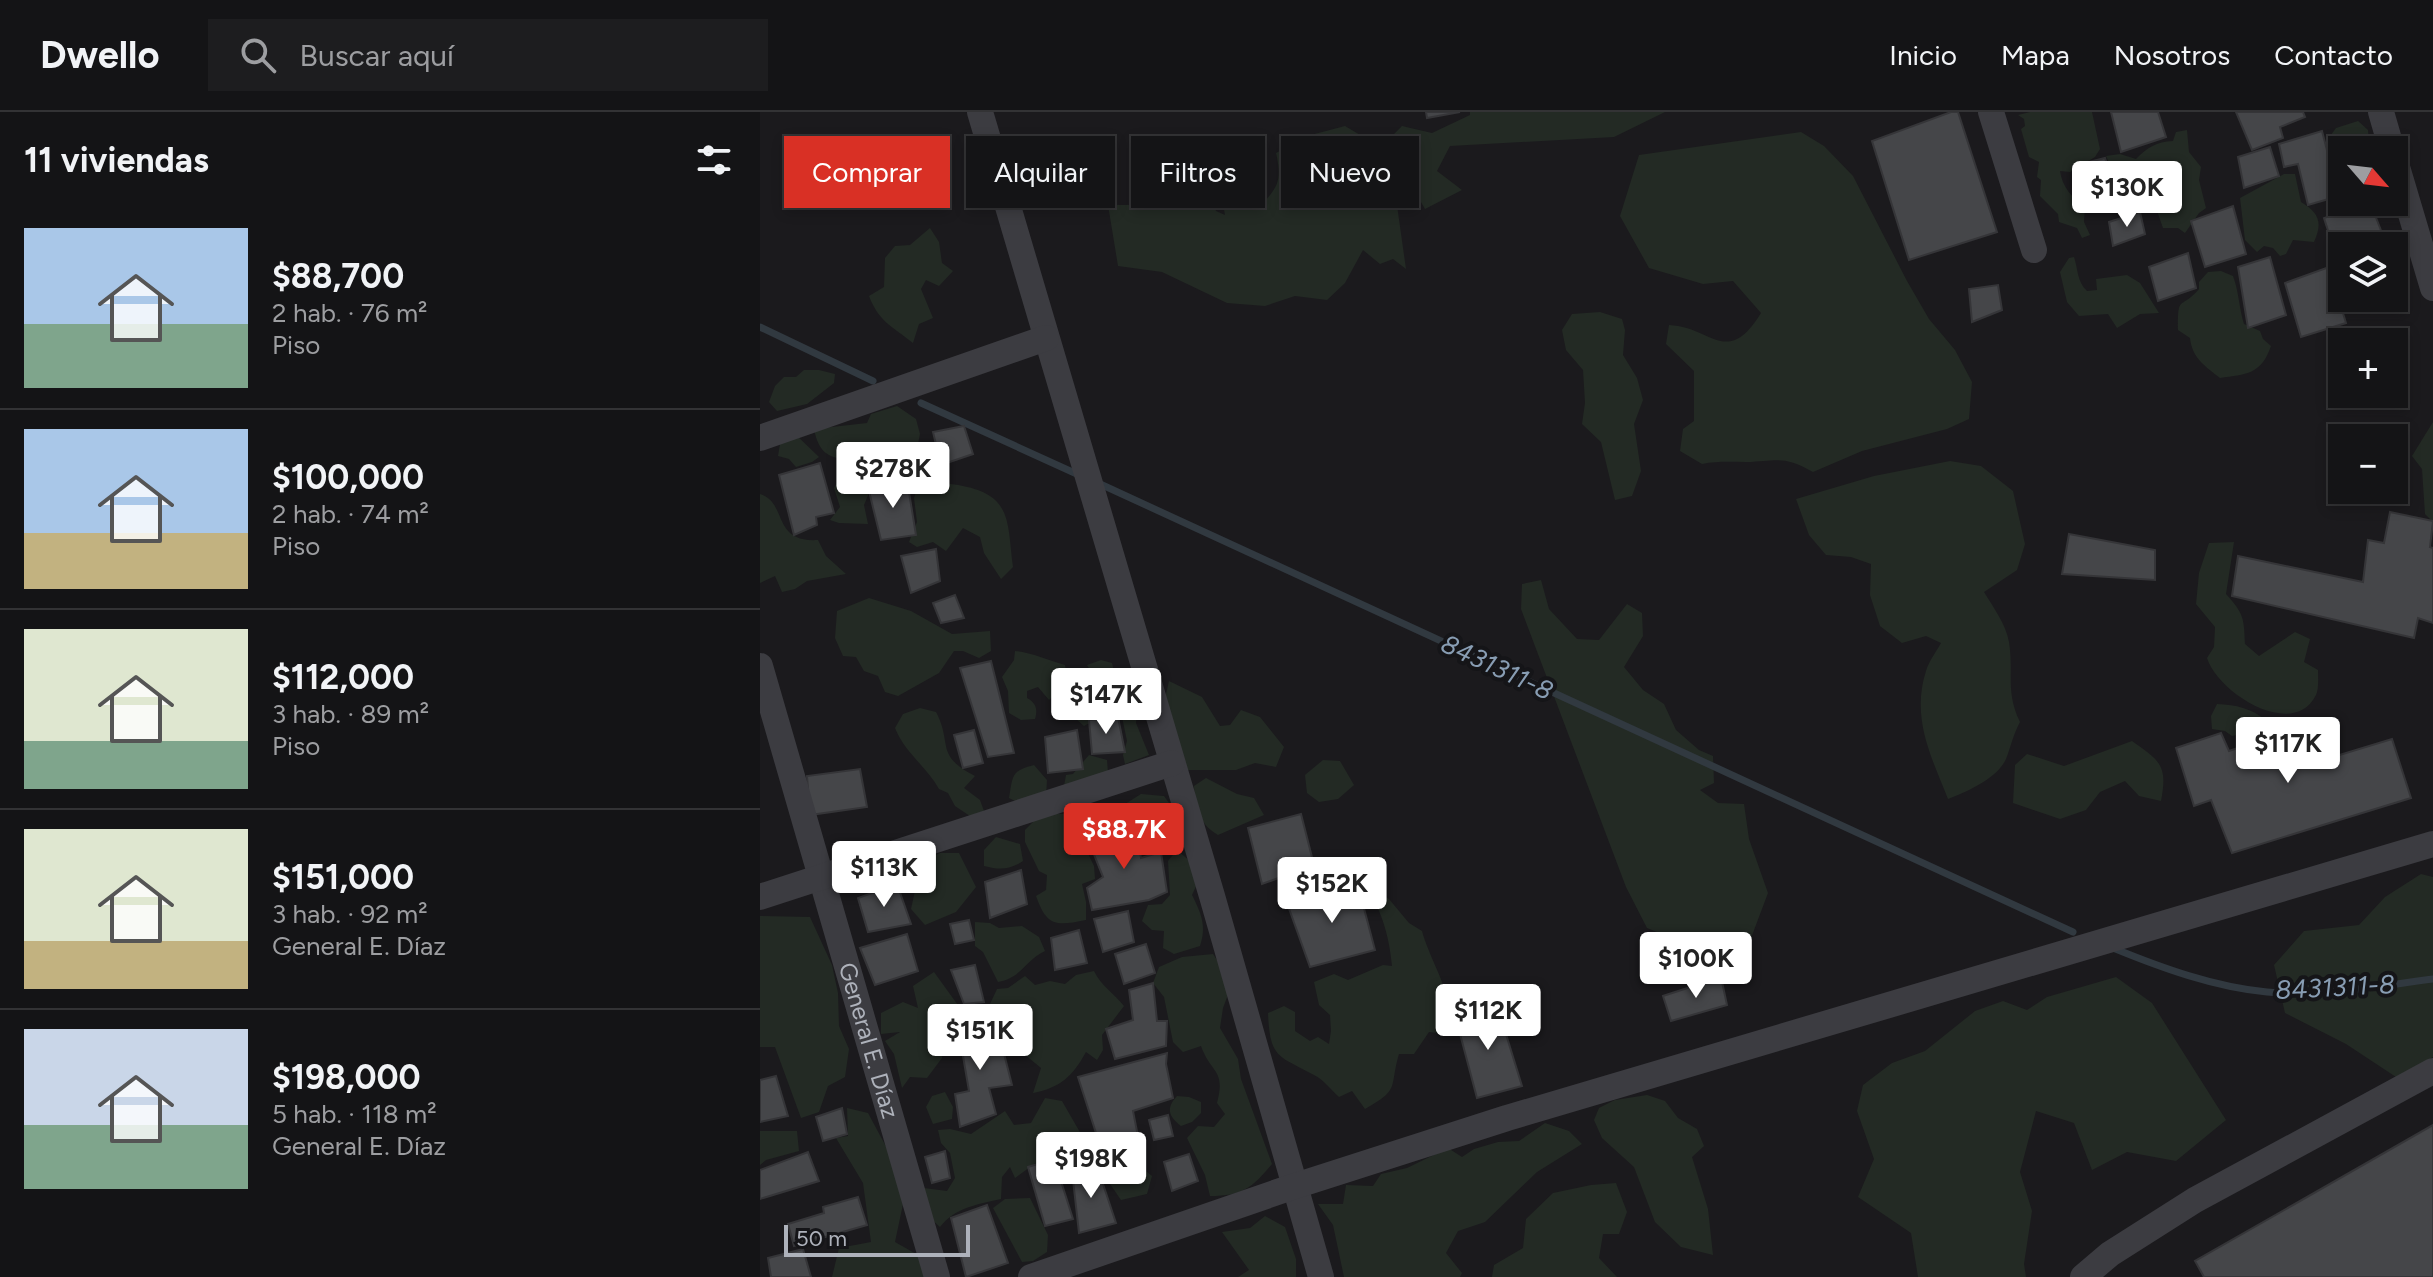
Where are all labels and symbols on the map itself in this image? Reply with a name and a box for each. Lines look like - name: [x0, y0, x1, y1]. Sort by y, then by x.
- north arrow: [2328, 136, 2408, 216]
- pin: $130K: [2071, 161, 2183, 229]
- pin: $278K: [837, 442, 949, 510]
- water label: 8431311-8: [1436, 627, 1558, 707]
- pin: $147K: [1050, 668, 1162, 736]
- pin: $117K: [2232, 717, 2344, 785]
- pin: $88.7K: [1059, 803, 1189, 871]
- pin: $113K: [828, 841, 940, 909]
- pin: $152K: [1276, 857, 1388, 925]
- pin: $100K: [1640, 932, 1752, 1000]
- street label: General E. Díaz: [833, 959, 905, 1122]
- water label: 8431311-8: [2274, 968, 2396, 1006]
- pin: $112K: [1432, 984, 1544, 1052]
- pin: $151K: [924, 1004, 1036, 1072]
- pin: $198K: [1035, 1132, 1147, 1200]
- scale bar: [784, 1221, 970, 1257]

